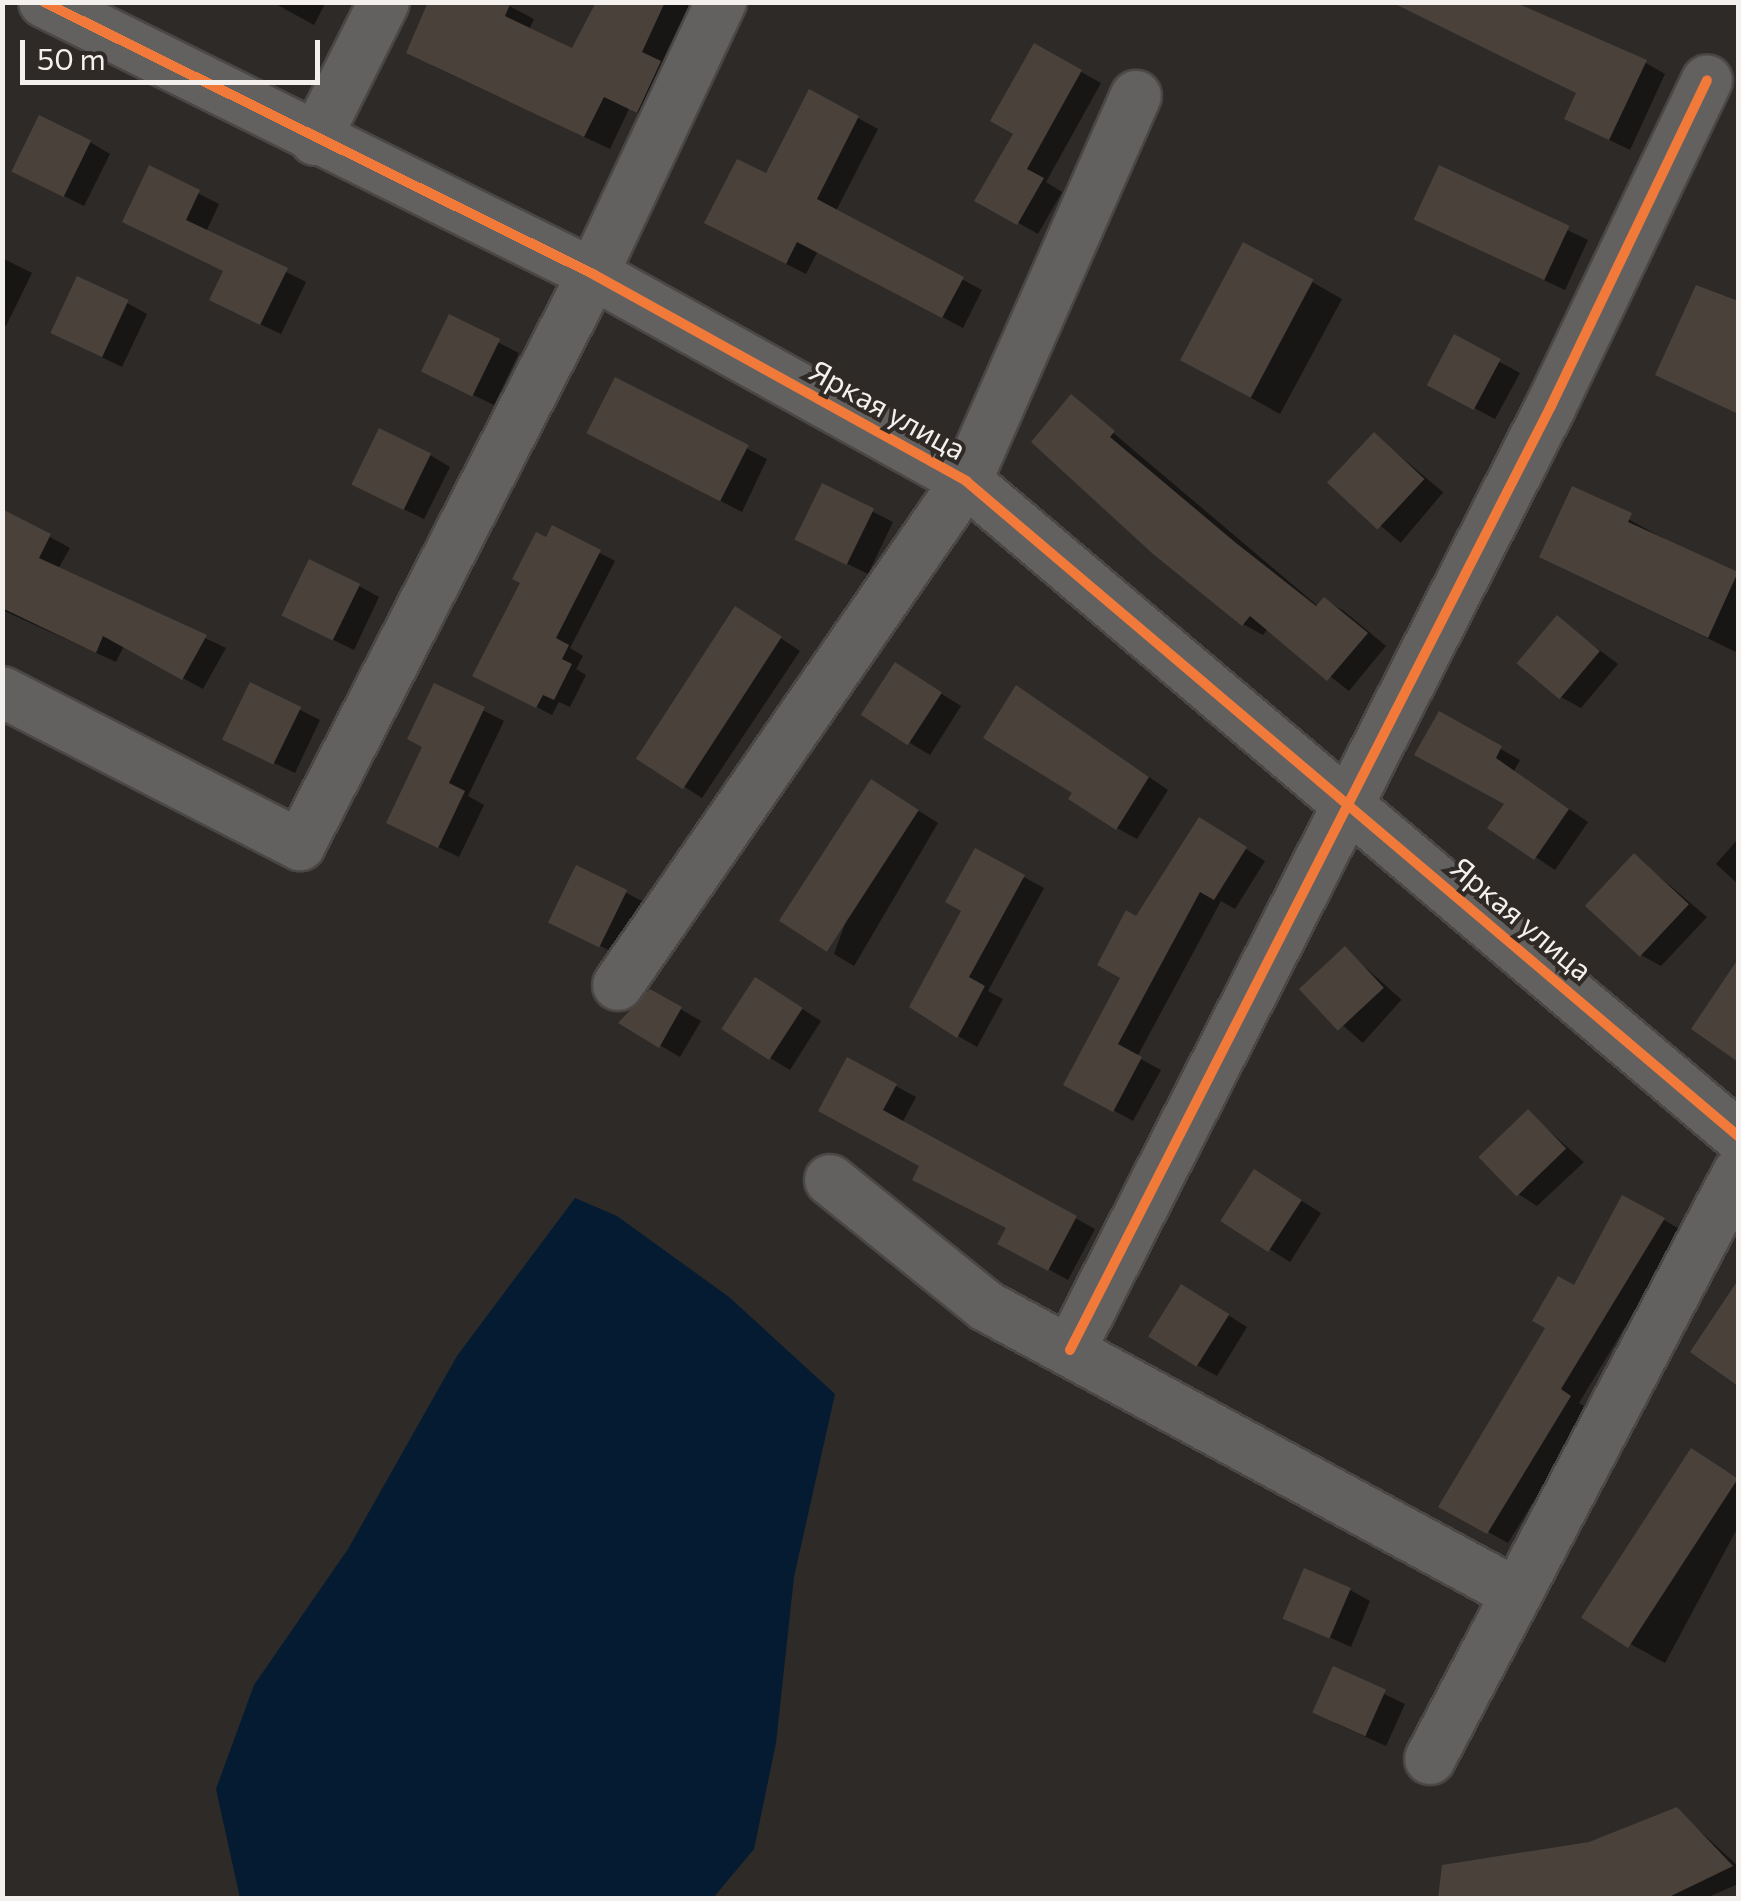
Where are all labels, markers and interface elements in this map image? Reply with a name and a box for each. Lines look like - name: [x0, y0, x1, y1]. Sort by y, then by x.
- scale bar: [25, 20, 325, 82]
- text: 50 m: [37, 39, 106, 76]
- street label: Яркая улица: [804, 351, 972, 467]
- street label: Яркая улица: [1444, 849, 1600, 987]

